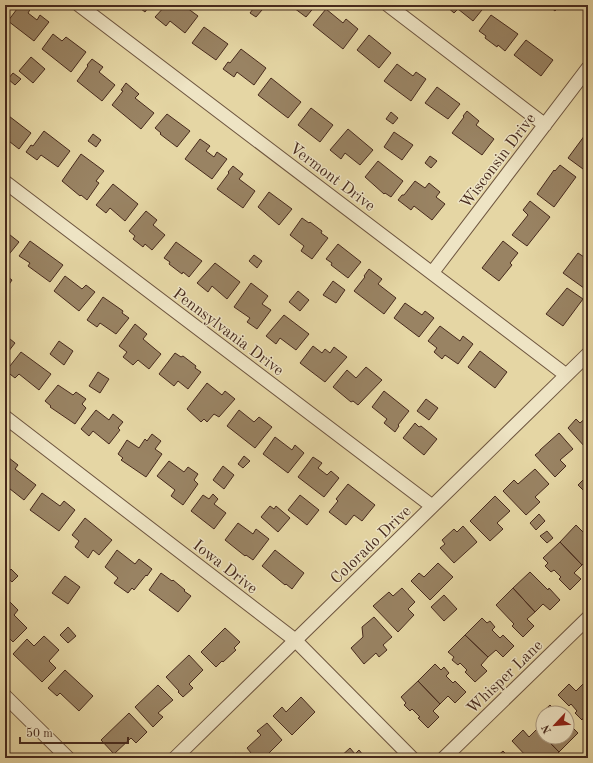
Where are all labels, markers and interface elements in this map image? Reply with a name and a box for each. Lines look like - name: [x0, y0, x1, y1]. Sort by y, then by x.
- street label: Wisconsin Drive: [458, 111, 539, 212]
- street label: Vermont Drive: [286, 140, 378, 215]
- street label: Pennsylvania Drive: [169, 286, 286, 379]
- street label: Colorado Drive: [328, 503, 415, 588]
- street label: Iowa Drive: [190, 538, 260, 597]
- street label: Whisper Lane: [464, 638, 546, 717]
- north arrow: [535, 705, 575, 745]
- scale bar: [20, 719, 128, 745]
- text: N: [540, 722, 554, 735]
- text: 50 m: [26, 727, 53, 740]

